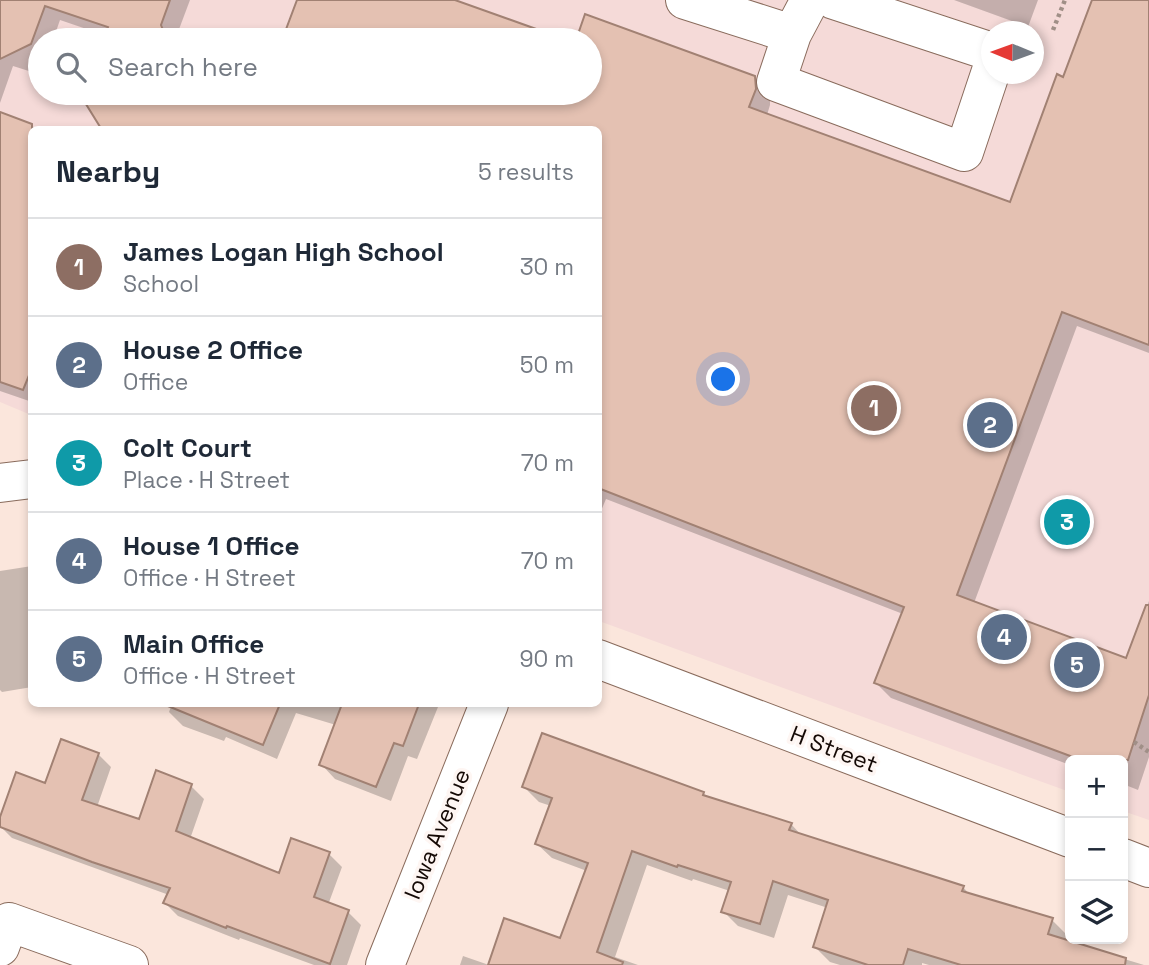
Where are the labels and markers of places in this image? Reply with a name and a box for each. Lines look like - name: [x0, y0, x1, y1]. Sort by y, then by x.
- pin: 1: [851, 382, 897, 434]
- pin: 2: [967, 399, 1013, 451]
- pin: 3: [1044, 496, 1090, 548]
- pin: 4: [981, 611, 1027, 663]
- pin: 5: [1054, 639, 1100, 691]

